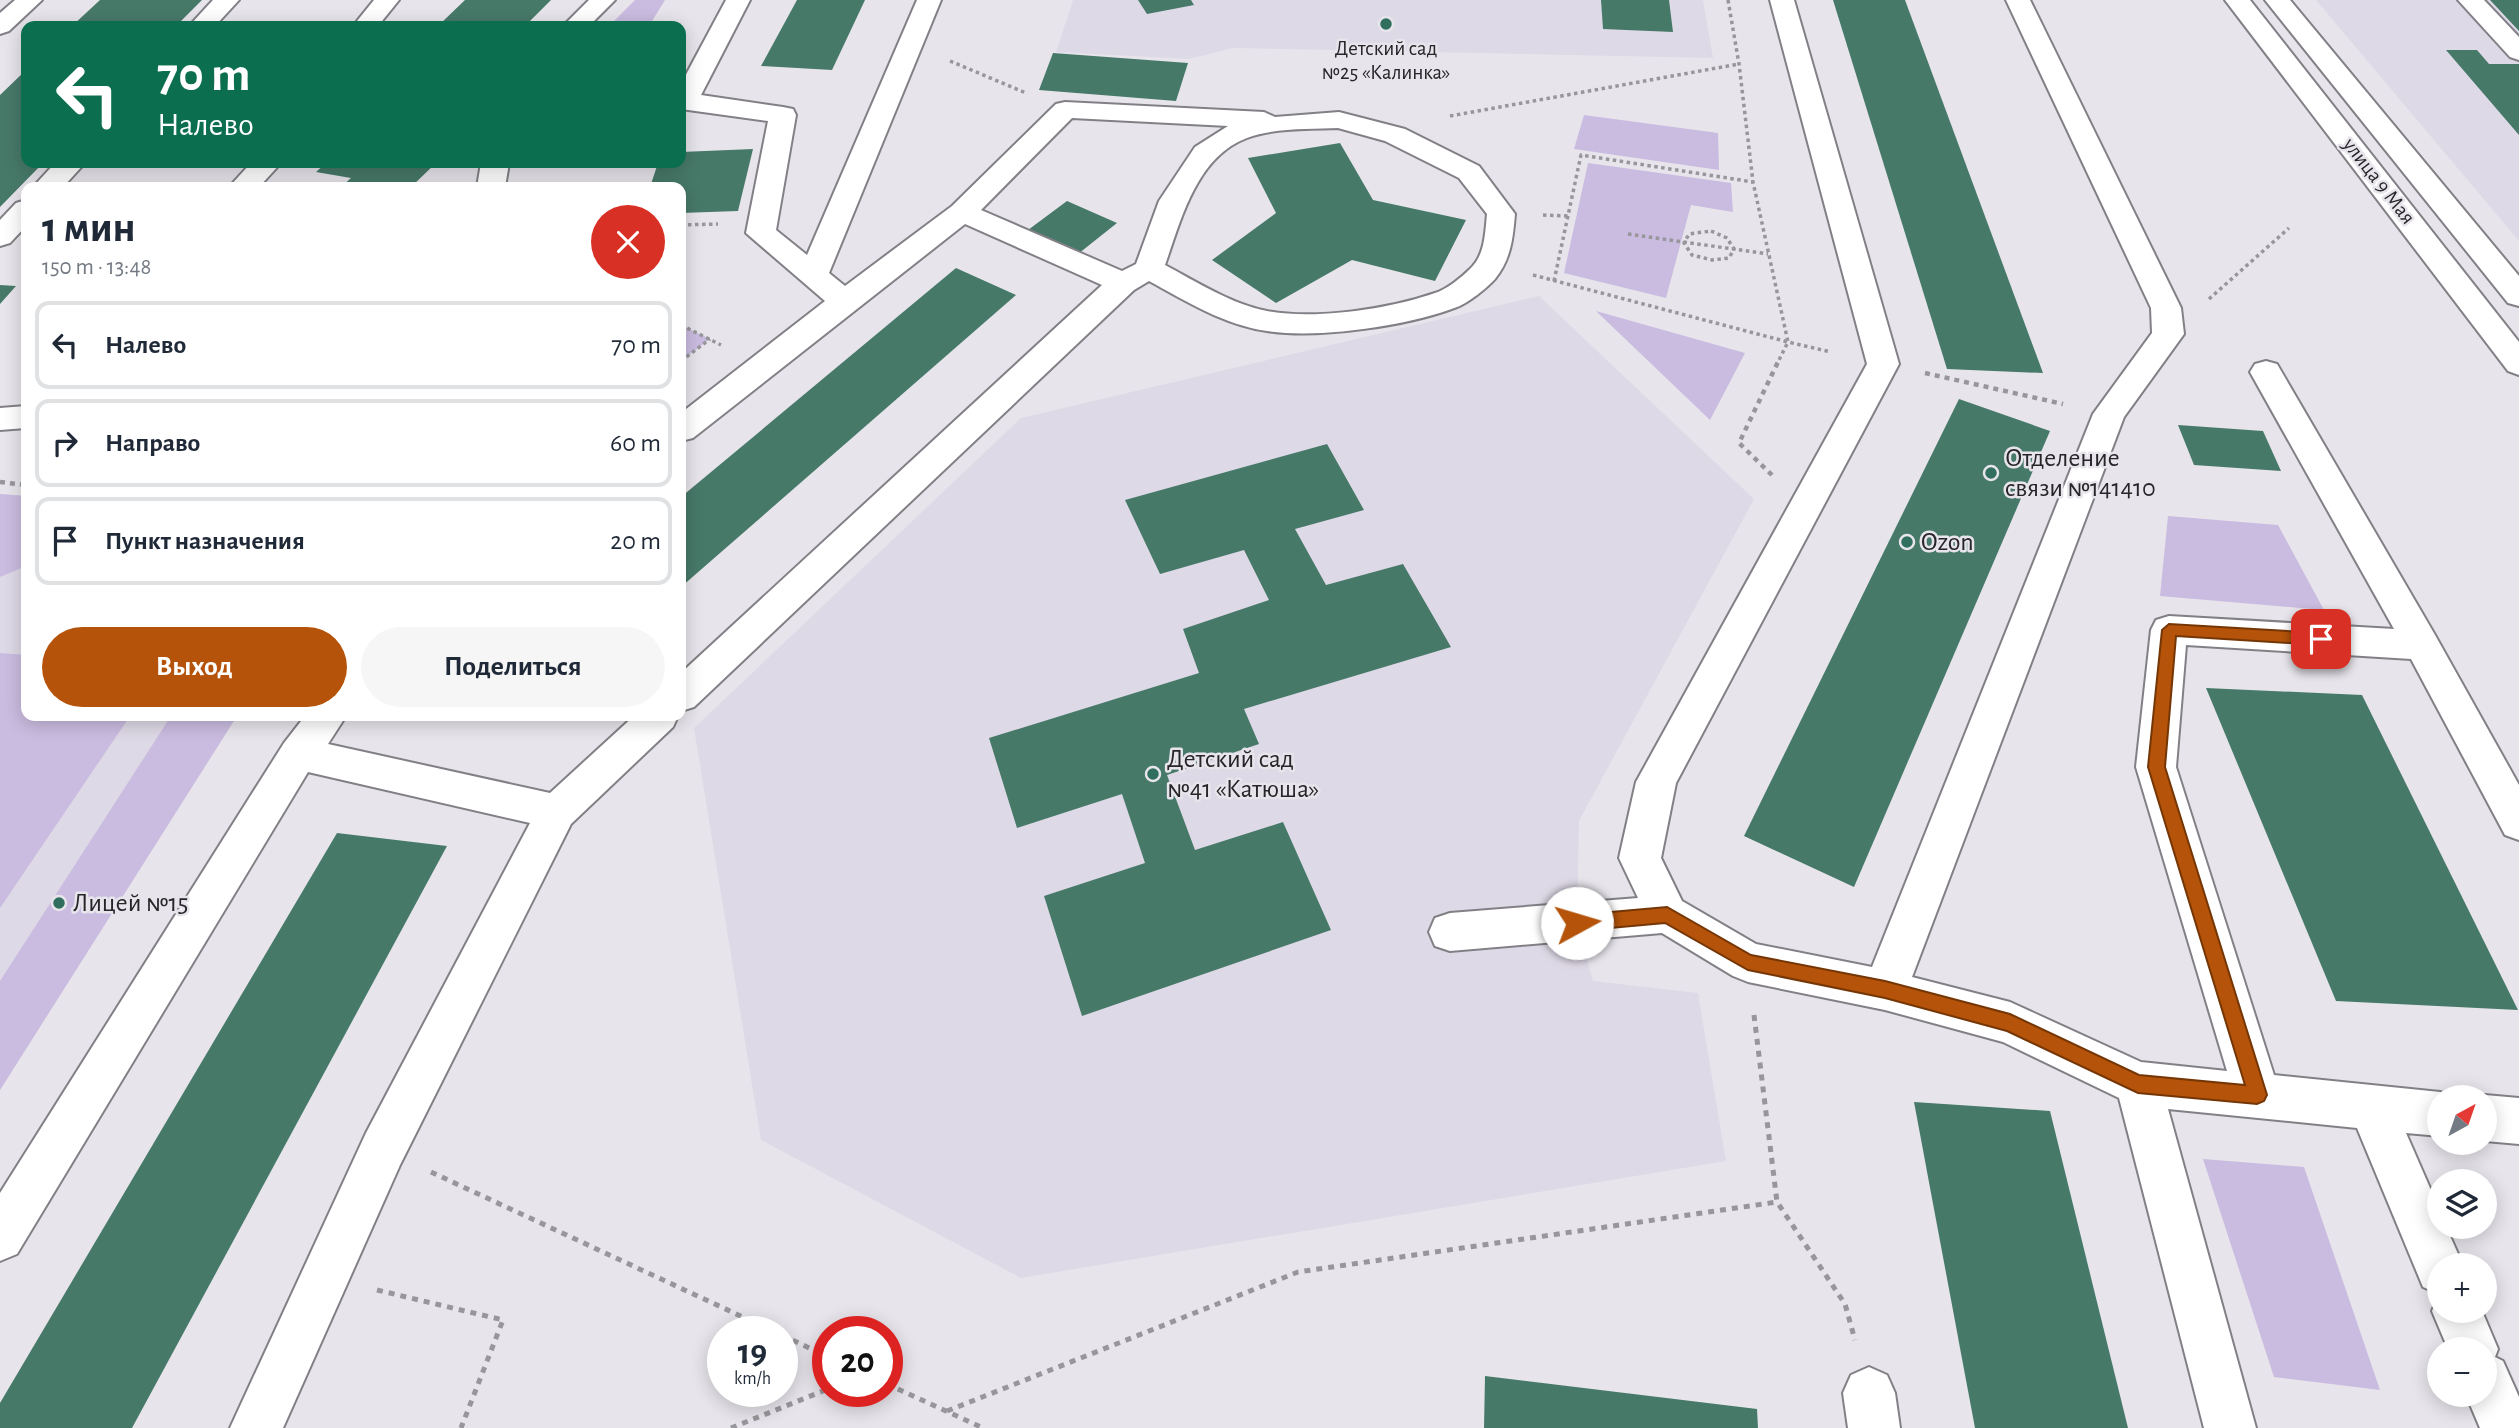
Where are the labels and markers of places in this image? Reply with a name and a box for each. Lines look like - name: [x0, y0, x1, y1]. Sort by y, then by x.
- marker: Детский сад №25 «Калинка»: [1378, 16, 1394, 32]
- place label: Детский сад №25 «Калинка»: [1322, 38, 1450, 83]
- place label: Отделение связи №141410: [2005, 445, 2156, 501]
- marker: Отделение связи №141410: [1983, 465, 1999, 481]
- place label: Ozon: [1921, 529, 1974, 555]
- marker: Ozon: [1899, 534, 1915, 550]
- pin: [2291, 609, 2351, 669]
- place label: Детский сад №41 «Катюша»: [1167, 746, 1319, 802]
- marker: Детский сад №41 «Катюша»: [1145, 766, 1161, 782]
- place label: Лицей №15: [73, 890, 188, 916]
- marker: Лицей №15: [51, 895, 67, 911]

